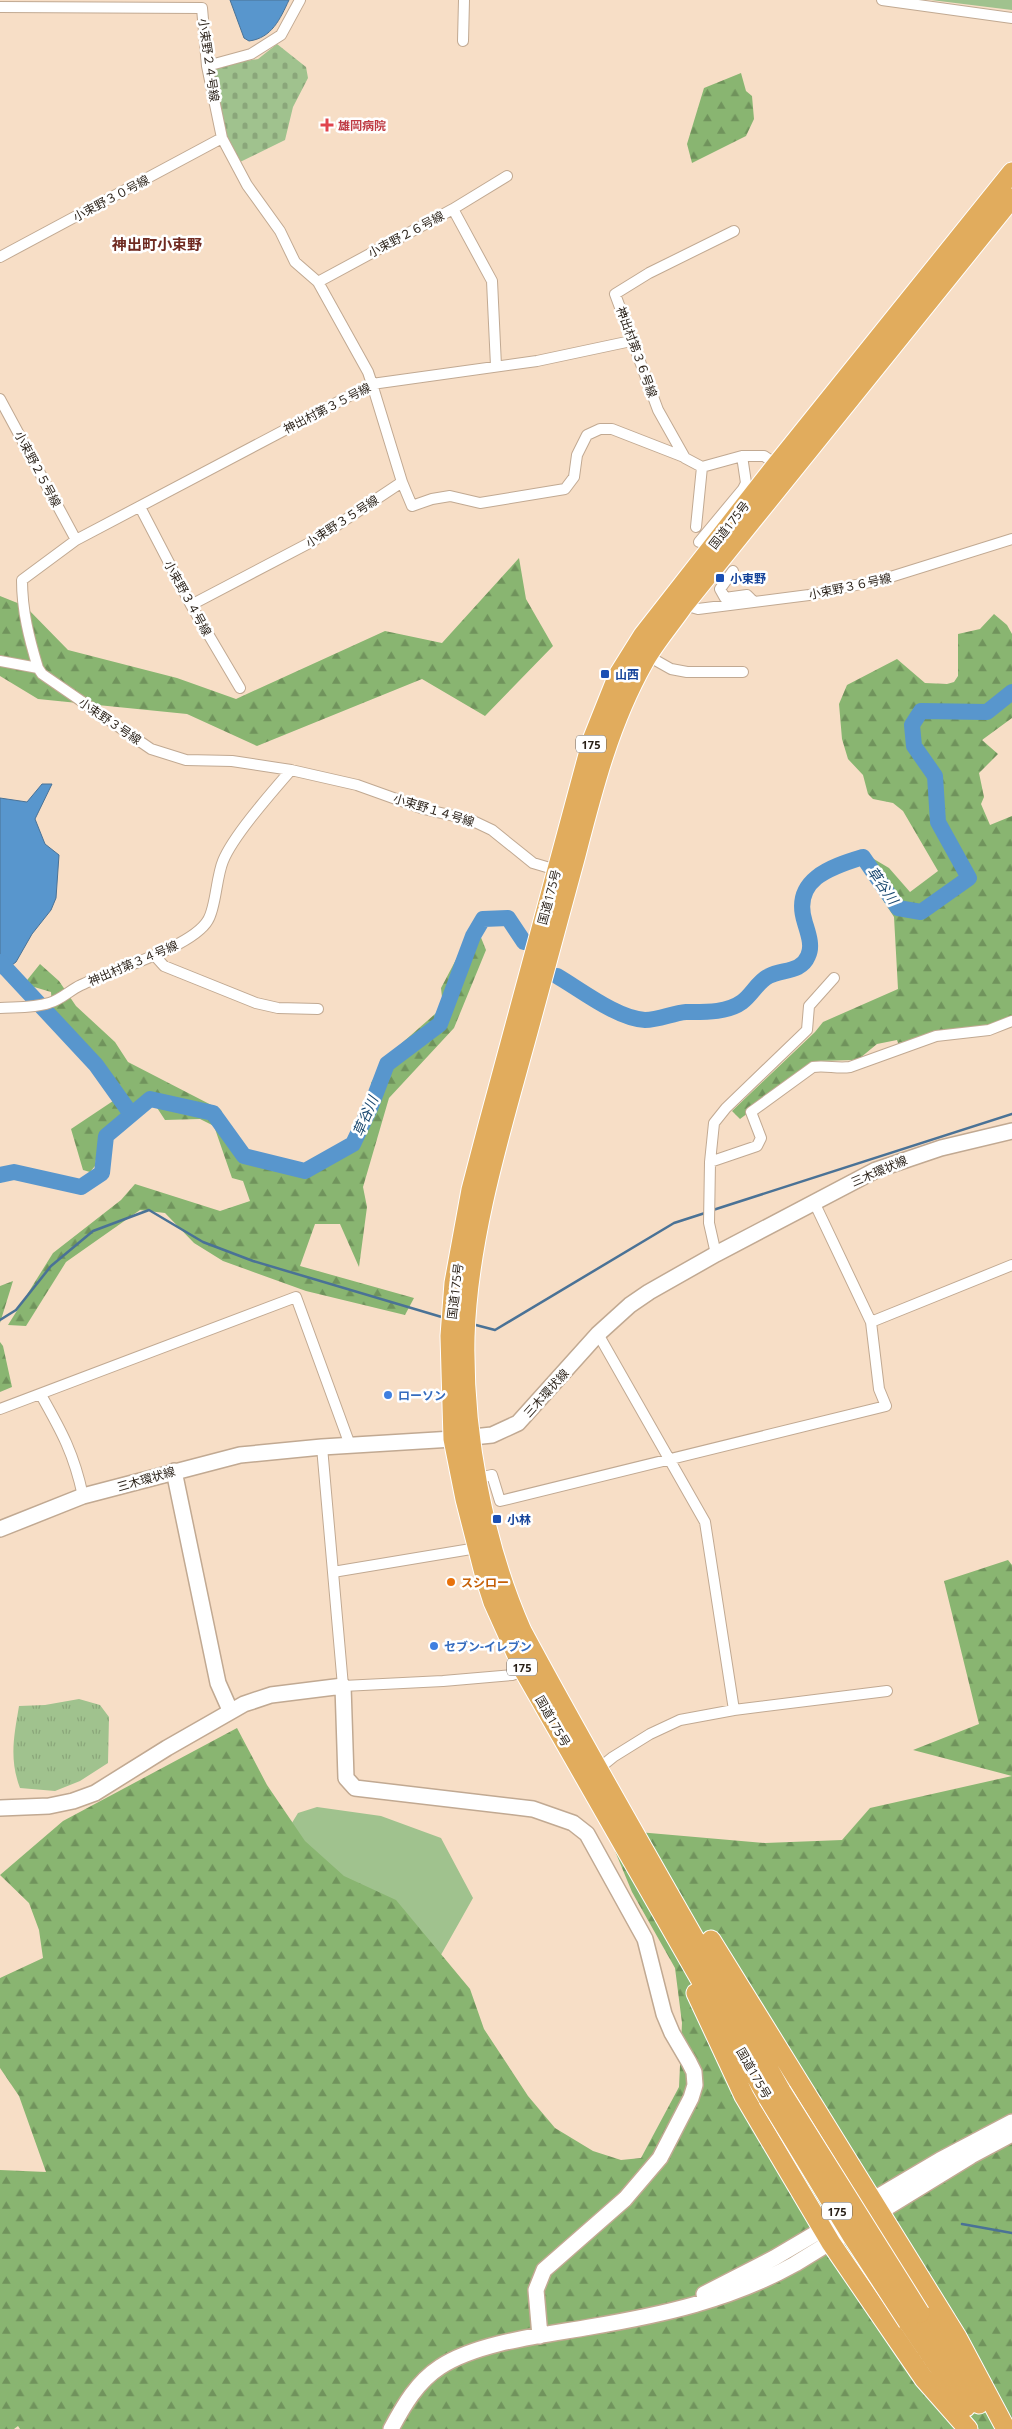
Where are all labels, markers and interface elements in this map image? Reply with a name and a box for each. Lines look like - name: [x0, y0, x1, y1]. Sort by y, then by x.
- street label: 小束野２４号線: [195, 17, 223, 103]
- place label: 雄岡病院: [338, 117, 386, 134]
- marker: 雄岡病院: [320, 118, 334, 132]
- street label: 小束野３０号線: [70, 171, 152, 225]
- street label: 小束野２６号線: [365, 207, 447, 261]
- district label: 神出町小束野: [111, 234, 202, 254]
- street label: 神出村第３６号線: [613, 304, 661, 400]
- street label: 神出村第３５号線: [280, 379, 374, 437]
- street label: 小束野２５号線: [11, 428, 65, 510]
- street label: 小束野３５号線: [302, 491, 382, 551]
- street label: 国道175号: [705, 497, 753, 553]
- street label: 小束野３４号線: [160, 557, 216, 639]
- street label: 小束野３６号線: [807, 569, 893, 603]
- place label: 小束野: [730, 570, 766, 587]
- marker: 小束野: [714, 572, 726, 584]
- place label: 山西: [615, 666, 639, 683]
- marker: 山西: [599, 668, 611, 680]
- street label: 小束野３号線: [75, 694, 145, 748]
- road number: 175: [576, 736, 606, 752]
- street label: 小束野１４号線: [391, 790, 477, 830]
- water label: 草谷川: [863, 862, 904, 909]
- street label: 国道175号: [533, 867, 565, 927]
- street label: 神出村第３４号線: [85, 936, 181, 990]
- water label: 草谷川: [348, 1091, 383, 1139]
- street label: 三木環状線: [848, 1151, 910, 1191]
- street label: 国道175号: [443, 1262, 467, 1320]
- street label: 三木環状線: [520, 1365, 572, 1421]
- place label: ローソン: [398, 1387, 446, 1404]
- marker: ローソン: [382, 1389, 394, 1401]
- street label: 三木環状線: [115, 1463, 177, 1495]
- place label: 小林: [507, 1511, 531, 1528]
- marker: 小林: [491, 1513, 503, 1525]
- place label: スシロー: [461, 1574, 509, 1591]
- marker: スシロー: [445, 1576, 457, 1588]
- place label: セブン-イレブン: [444, 1638, 532, 1655]
- marker: セブン-イレブン: [428, 1640, 440, 1652]
- road number: 175: [507, 1658, 537, 1675]
- street label: 国道175号: [531, 1692, 575, 1750]
- street label: 国道175号: [732, 2044, 776, 2102]
- road number: 175: [822, 2202, 852, 2220]

